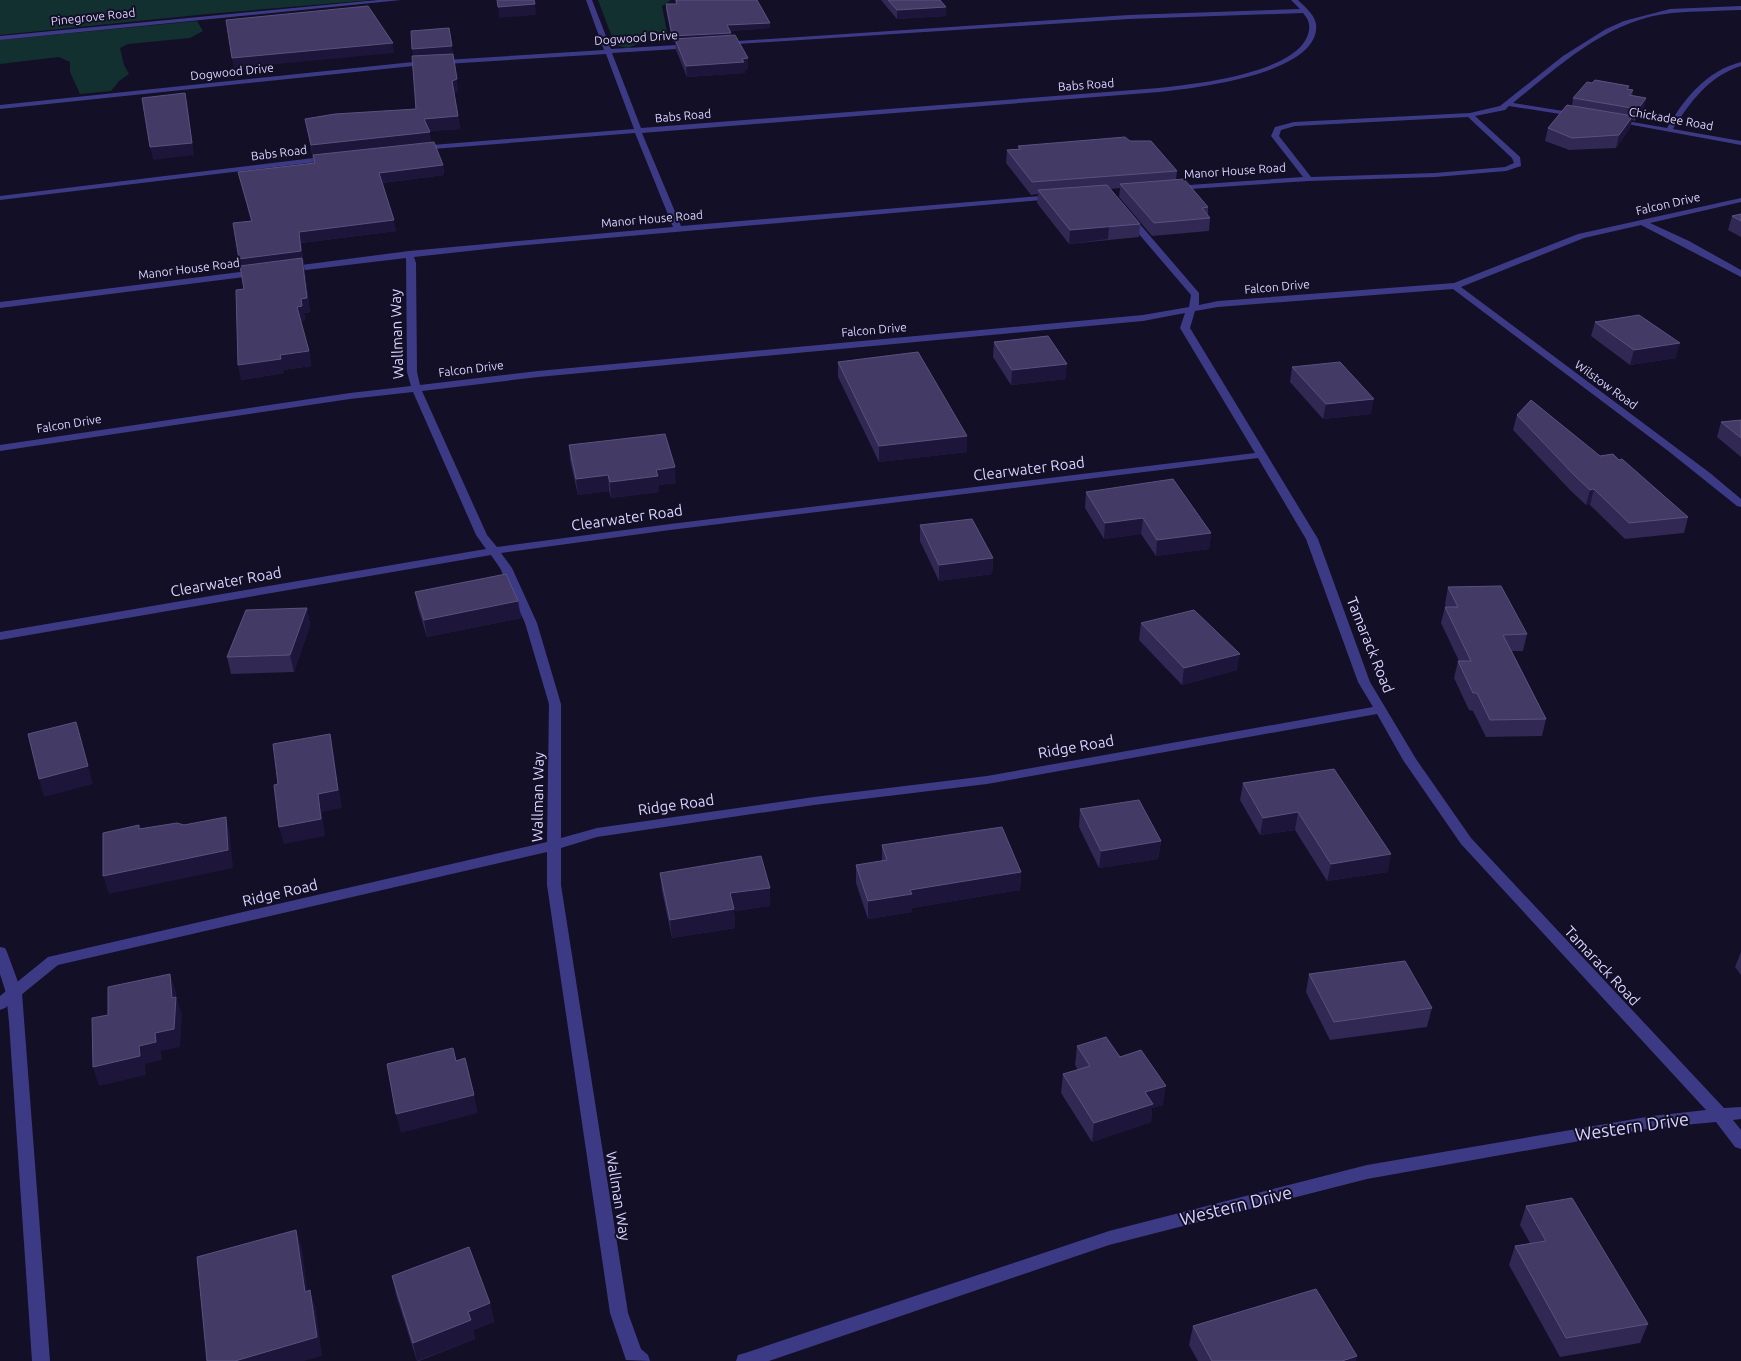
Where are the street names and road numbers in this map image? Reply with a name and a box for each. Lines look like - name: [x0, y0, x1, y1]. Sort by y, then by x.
- street label: Pinegrove Road: [50, 6, 136, 27]
- street label: Dogwood Drive: [594, 28, 678, 47]
- street label: Dogwood Drive: [190, 61, 274, 82]
- street label: Babs Road: [1057, 76, 1115, 93]
- street label: Chickadee Road: [1628, 105, 1714, 132]
- street label: Babs Road: [654, 107, 712, 124]
- street label: Babs Road: [250, 143, 308, 162]
- street label: Manor House Road: [1184, 160, 1286, 181]
- street label: Falcon Drive: [1634, 190, 1701, 217]
- street label: Manor House Road: [600, 208, 703, 229]
- street label: Manor House Road: [137, 256, 240, 281]
- street label: Falcon Drive: [1244, 277, 1310, 296]
- street label: Wallman Way: [386, 289, 407, 379]
- street label: Falcon Drive: [841, 320, 907, 339]
- street label: Falcon Drive: [438, 358, 504, 379]
- street label: Wilstow Road: [1573, 358, 1640, 412]
- street label: Falcon Drive: [35, 412, 102, 435]
- street label: Clearwater Road: [972, 453, 1086, 484]
- street label: Clearwater Road: [570, 501, 684, 534]
- street label: Clearwater Road: [169, 563, 283, 600]
- street label: Tamarack Road: [1343, 594, 1397, 695]
- street label: Ridge Road: [1037, 731, 1115, 762]
- street label: Wallman Way: [528, 752, 547, 842]
- street label: Ridge Road: [637, 791, 715, 818]
- street label: Ridge Road: [241, 876, 319, 909]
- street label: Tamarack Road: [1561, 923, 1643, 1009]
- street label: Western Drive: [1574, 1108, 1690, 1144]
- street label: Wallman Way: [603, 1150, 634, 1242]
- street label: Western Drive: [1178, 1181, 1294, 1229]

